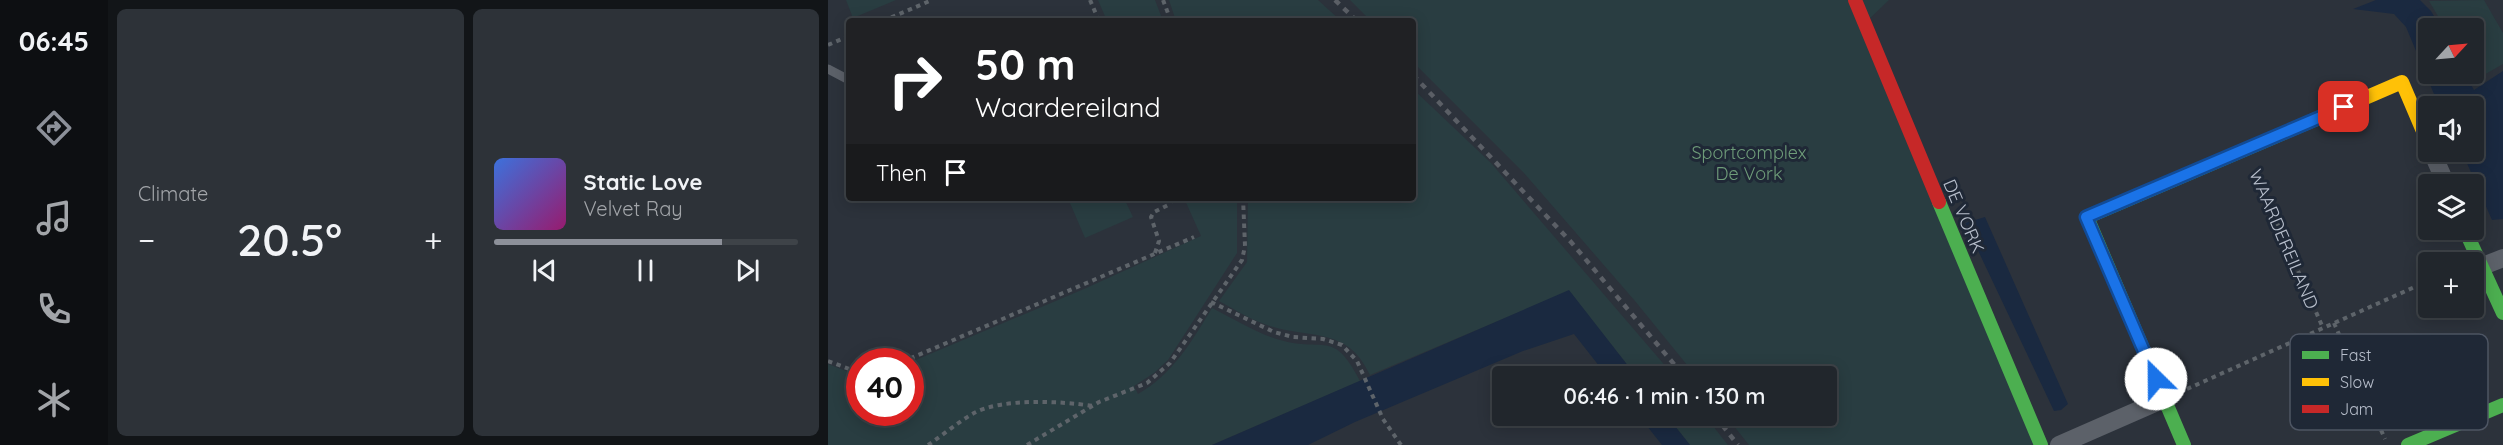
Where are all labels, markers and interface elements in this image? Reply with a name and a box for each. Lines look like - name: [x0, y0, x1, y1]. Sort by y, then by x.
- north arrow: [2418, 18, 2484, 84]
- map controls: [2418, 18, 2484, 318]
- text: 06:45: [19, 24, 89, 58]
- text: 50 m: [975, 38, 1075, 91]
- icon: right: [876, 42, 954, 120]
- pin: [2318, 81, 2369, 132]
- text: Waardereiland: [975, 90, 1161, 124]
- icon: arrive: [2327, 90, 2360, 123]
- button: sound: [2418, 96, 2484, 162]
- icon: directions: [33, 107, 75, 149]
- park label: Sportcomplex De Vork: [1691, 141, 1807, 185]
- icon: arrive: [939, 156, 972, 189]
- text: Then: [876, 159, 927, 187]
- street label: WAARDEREILAND: [2244, 166, 2324, 312]
- text: Static Love: [584, 168, 702, 196]
- button: layers: [2418, 174, 2484, 240]
- street label: DE VORK: [1938, 176, 1990, 256]
- text: Climate: [138, 181, 208, 206]
- text: Velvet Ray: [584, 196, 683, 221]
- icon: music: [33, 197, 75, 239]
- text: 20.5°: [237, 211, 342, 267]
- text: −: [138, 219, 155, 260]
- text: +: [424, 219, 442, 260]
- button: +: [2418, 252, 2484, 318]
- icon: previous: [528, 254, 561, 287]
- icon: pause: [629, 254, 662, 287]
- icon: next: [731, 254, 764, 287]
- icon: phone: [33, 288, 75, 330]
- legend: [2290, 334, 2488, 430]
- text: Fast: [2340, 345, 2371, 365]
- position arrow: [2124, 347, 2188, 411]
- speed limit sign: 40: [846, 348, 924, 426]
- text: Slow: [2340, 372, 2374, 392]
- icon: climate: [33, 379, 75, 421]
- text: 06:46 · 1 min · 130 m: [1564, 382, 1765, 410]
- text: Jam: [2340, 399, 2373, 419]

